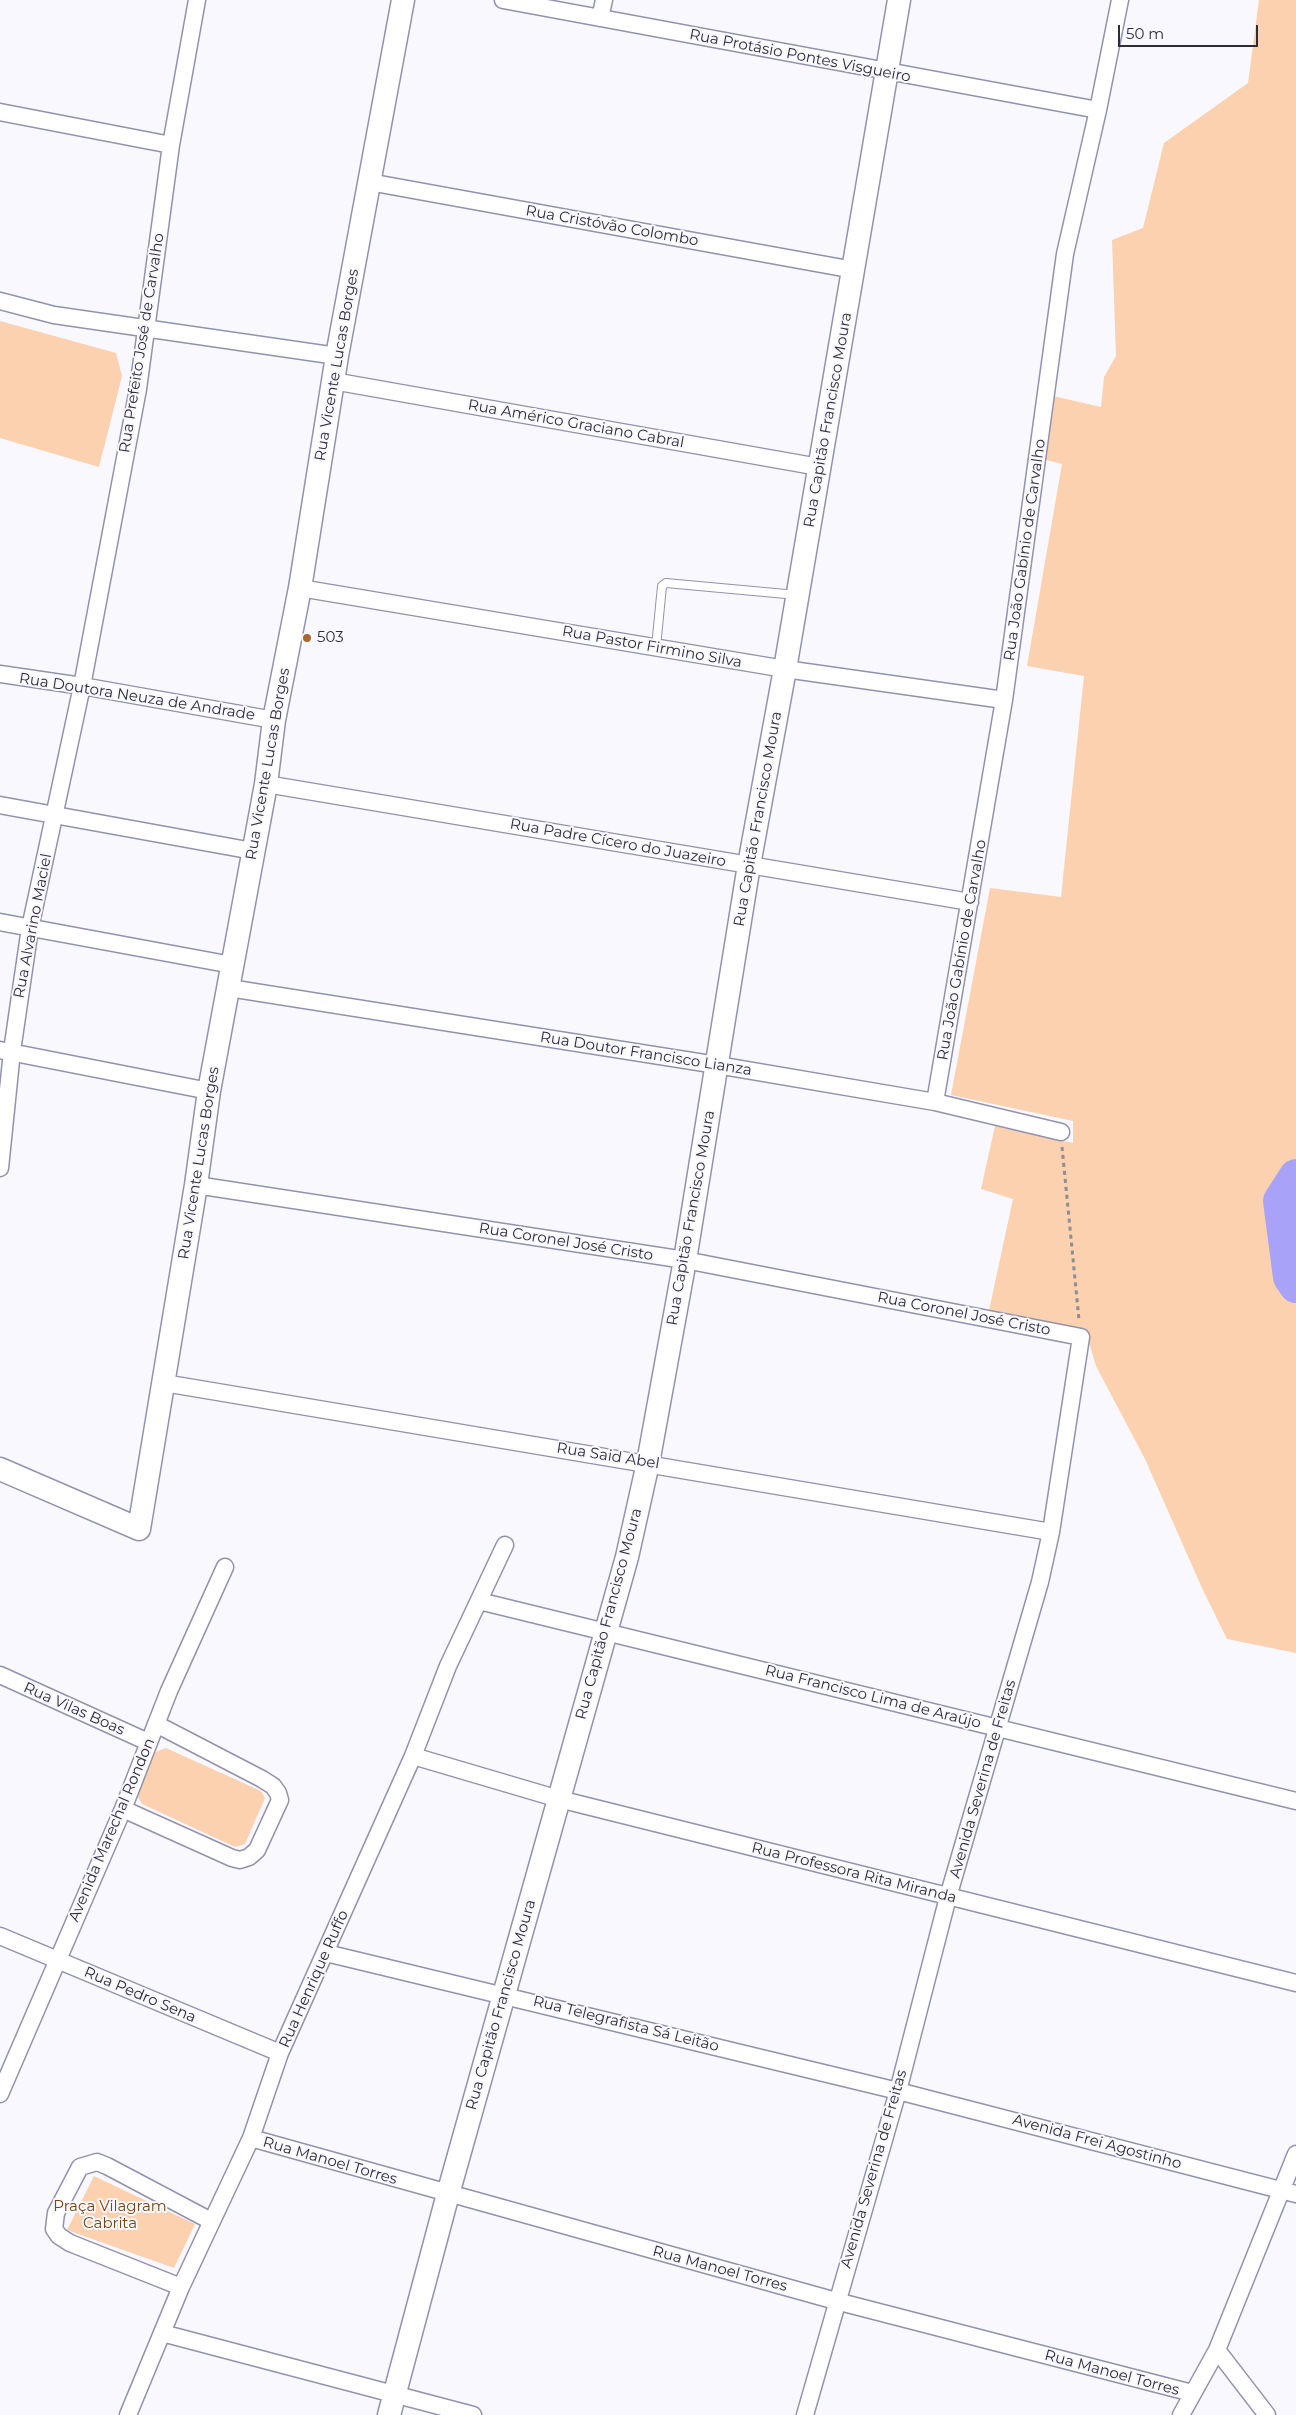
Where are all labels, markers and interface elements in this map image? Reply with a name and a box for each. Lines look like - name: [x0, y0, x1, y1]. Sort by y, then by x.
- scale bar: [1121, 15, 1261, 47]
- text: 50 m: [1126, 24, 1164, 43]
- street label: Rua Protásio Pontes Visgueiro: [688, 26, 912, 86]
- street label: Rua Cristóvão Colombo: [524, 202, 700, 250]
- street label: Rua Prefeito José de Carvalho: [116, 232, 168, 454]
- street label: Rua Vicente Lucas Borges: [311, 268, 363, 462]
- street label: Rua Capitão Francisco Moura: [800, 311, 856, 529]
- street label: Rua Américo Graciano Cabral: [466, 396, 686, 452]
- street label: Rua João Gabínio de Carvalho: [1001, 438, 1049, 662]
- street label: Rua Pastor Firmino Silva: [561, 622, 743, 672]
- place label: 503: [317, 629, 344, 647]
- marker: 503: [301, 632, 313, 644]
- street label: Rua Vicente Lucas Borges: [242, 667, 294, 861]
- street label: Rua Doutora Neuza de Andrade: [18, 669, 256, 725]
- street label: Rua Capitão Francisco Moura: [730, 710, 786, 928]
- street label: Rua Padre Cícero do Juazeiro: [509, 815, 727, 871]
- street label: Rua João Gabínio de Carvalho: [934, 838, 990, 1062]
- street label: Rua Alvarino Maciel: [10, 852, 56, 1000]
- street label: Rua Doutor Francisco Lianza: [539, 1028, 753, 1080]
- street label: Rua Vicente Lucas Borges: [175, 1065, 223, 1261]
- street label: Rua Capitão Francisco Moura: [663, 1109, 719, 1327]
- street label: Rua Coronel José Cristo: [478, 1219, 654, 1265]
- street label: Rua Coronel José Cristo: [876, 1288, 1052, 1340]
- street label: Rua Said Abel: [555, 1439, 661, 1473]
- street label: Rua Capitão Francisco Moura: [572, 1506, 646, 1722]
- street label: Rua Francisco Lima de Araújo: [763, 1661, 983, 1733]
- street label: Avenida Severina de Freitas: [946, 1678, 1020, 1880]
- street label: Rua Vilas Boas: [21, 1679, 127, 1739]
- street label: Avenida Marechal Rondon: [65, 1735, 159, 1925]
- street label: Rua Professora Rita Miranda: [750, 1839, 958, 1907]
- street label: Rua Capitão Francisco Moura: [462, 1898, 540, 2112]
- street label: Rua Henrique Ruffo: [276, 1907, 352, 2051]
- street label: Rua Pedro Sena: [81, 1963, 199, 2027]
- street label: Rua Telegrafista Sá Leitão: [531, 1992, 721, 2056]
- street label: Avenida Severina de Freitas: [837, 2068, 911, 2270]
- street label: Avenida Frei Agostinho: [1011, 2111, 1183, 2173]
- street label: Rua Manoel Torres: [261, 2133, 399, 2189]
- park label: Praça Vilagram Cabrita: [53, 2198, 167, 2233]
- street label: Rua Manoel Torres: [651, 2242, 789, 2296]
- street label: Rua Manoel Torres: [1043, 2346, 1181, 2400]

